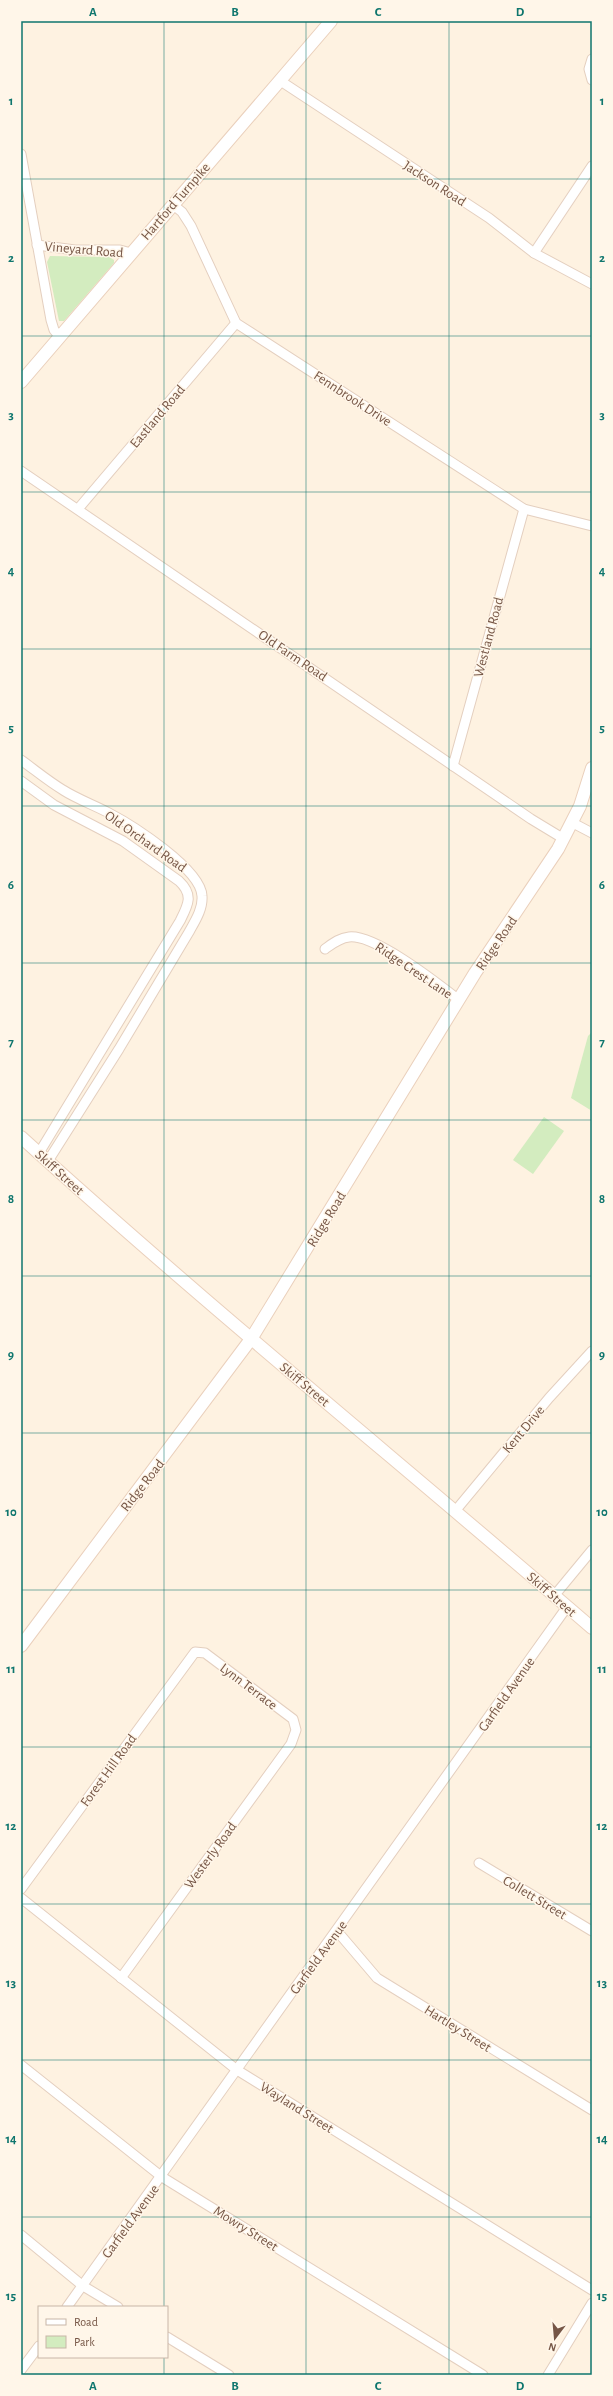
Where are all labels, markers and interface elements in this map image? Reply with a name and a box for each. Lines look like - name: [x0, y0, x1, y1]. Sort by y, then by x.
- text: A: [89, 6, 97, 19]
- text: B: [231, 6, 239, 19]
- text: C: [375, 6, 382, 19]
- text: D: [516, 6, 525, 19]
- text: 1: [9, 95, 13, 108]
- text: 1: [600, 95, 604, 108]
- street label: Jackson Road: [401, 158, 468, 209]
- street label: Hartford Turnpike: [139, 160, 213, 243]
- street label: Vineyard Road: [44, 240, 124, 260]
- text: 2: [8, 252, 14, 265]
- text: 2: [599, 252, 605, 265]
- street label: Fennbrook Drive: [311, 369, 394, 429]
- street label: Eastland Road: [128, 383, 188, 451]
- text: 3: [8, 409, 14, 422]
- text: 3: [599, 409, 605, 422]
- text: 4: [8, 565, 15, 578]
- text: 4: [599, 565, 606, 578]
- street label: Westland Road: [472, 596, 506, 679]
- street label: Old Farm Road: [255, 628, 329, 684]
- text: 5: [8, 722, 14, 735]
- text: 5: [599, 722, 605, 735]
- street label: Old Orchard Road: [102, 808, 189, 875]
- text: 6: [8, 879, 14, 892]
- text: 6: [599, 879, 605, 892]
- street label: Ridge Road: [474, 914, 520, 973]
- street label: Ridge Crest Lane: [372, 940, 455, 1002]
- text: 7: [8, 1036, 14, 1049]
- text: 7: [599, 1036, 605, 1049]
- street label: Skiff Street: [32, 1147, 87, 1198]
- street label: Ridge Road: [305, 1189, 349, 1250]
- text: 8: [8, 1193, 14, 1206]
- text: 8: [599, 1193, 605, 1206]
- text: 9: [8, 1349, 14, 1362]
- text: 9: [599, 1349, 605, 1362]
- street label: Skiff Street: [277, 1360, 332, 1410]
- street label: Kent Drive: [500, 1403, 547, 1456]
- street label: Ridge Road: [118, 1457, 167, 1514]
- text: 10: [5, 1506, 17, 1519]
- text: 10: [596, 1506, 608, 1519]
- street label: Skiff Street: [524, 1570, 579, 1620]
- street label: Garfield Avenue: [476, 1655, 538, 1734]
- street label: Lynn Terrace: [217, 1661, 280, 1713]
- text: 11: [6, 1663, 16, 1676]
- text: 11: [597, 1663, 607, 1676]
- street label: Forest Hill Road: [78, 1732, 140, 1809]
- text: 12: [6, 1820, 16, 1833]
- street label: Westerly Road: [182, 1820, 240, 1891]
- text: 12: [597, 1820, 607, 1833]
- street label: Collett Street: [500, 1873, 569, 1923]
- street label: Garfield Avenue: [288, 1918, 350, 1997]
- text: 13: [6, 1977, 17, 1990]
- text: 13: [597, 1977, 608, 1990]
- street label: Hartley Street: [422, 2003, 494, 2055]
- street label: Wayland Street: [257, 2080, 336, 2136]
- text: 14: [5, 2133, 17, 2146]
- text: 14: [596, 2133, 608, 2146]
- street label: Garfield Avenue: [100, 2182, 162, 2261]
- street label: Mowry Street: [211, 2204, 281, 2254]
- text: 15: [6, 2290, 17, 2303]
- text: 15: [597, 2290, 608, 2303]
- legend: [38, 2306, 168, 2358]
- text: Road: [74, 2316, 98, 2328]
- north arrow: [535, 2318, 575, 2358]
- text: Park: [74, 2336, 95, 2348]
- text: N: [547, 2341, 558, 2353]
- text: A: [89, 2380, 97, 2393]
- text: B: [231, 2380, 239, 2393]
- text: C: [375, 2380, 382, 2393]
- text: D: [516, 2380, 525, 2393]

